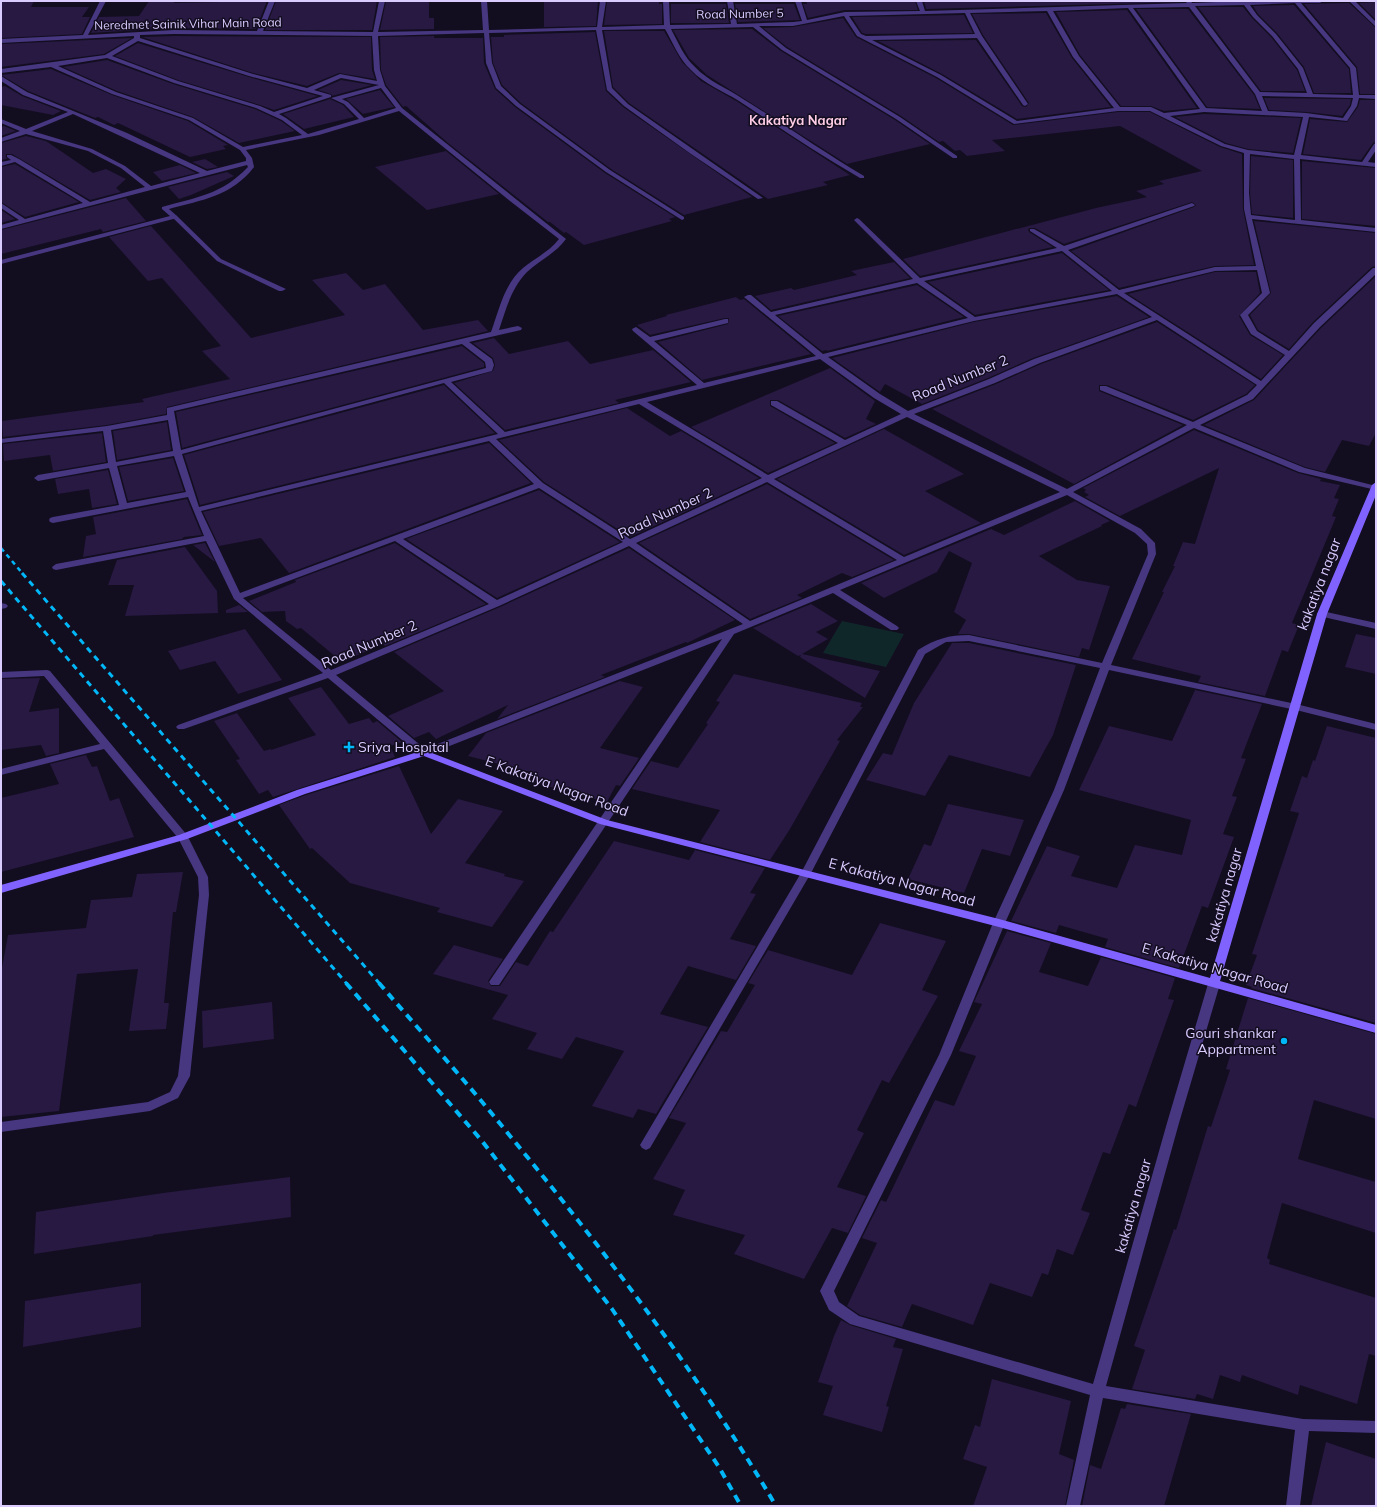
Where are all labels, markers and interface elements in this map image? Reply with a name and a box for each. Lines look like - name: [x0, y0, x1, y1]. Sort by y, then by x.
- street label: Road Number 5: [696, 5, 784, 22]
- street label: Neredmet Sainik Vihar Main Road: [94, 14, 282, 33]
- district label: Kakatiya Nagar: [749, 112, 848, 129]
- street label: Road Number 2: [909, 351, 1011, 405]
- street label: Road Number 2: [615, 483, 715, 543]
- street label: kakatiya nagar: [1293, 535, 1345, 633]
- street label: Road Number 2: [319, 616, 419, 672]
- place label: Sriya Hospital: [358, 738, 449, 756]
- marker: Sriya Hospital: [343, 741, 355, 753]
- street label: E Kakatiya Nagar Road: [483, 752, 631, 820]
- street label: kakatiya nagar: [1202, 845, 1246, 944]
- street label: E Kakatiya Nagar Road: [827, 854, 977, 910]
- street label: E Kakatiya Nagar Road: [1140, 939, 1290, 997]
- place label: Gouri shankar Appartment: [1185, 1024, 1277, 1058]
- marker: Gouri shankar Appartment: [1279, 1036, 1289, 1046]
- street label: kakatiya nagar: [1111, 1156, 1155, 1255]

